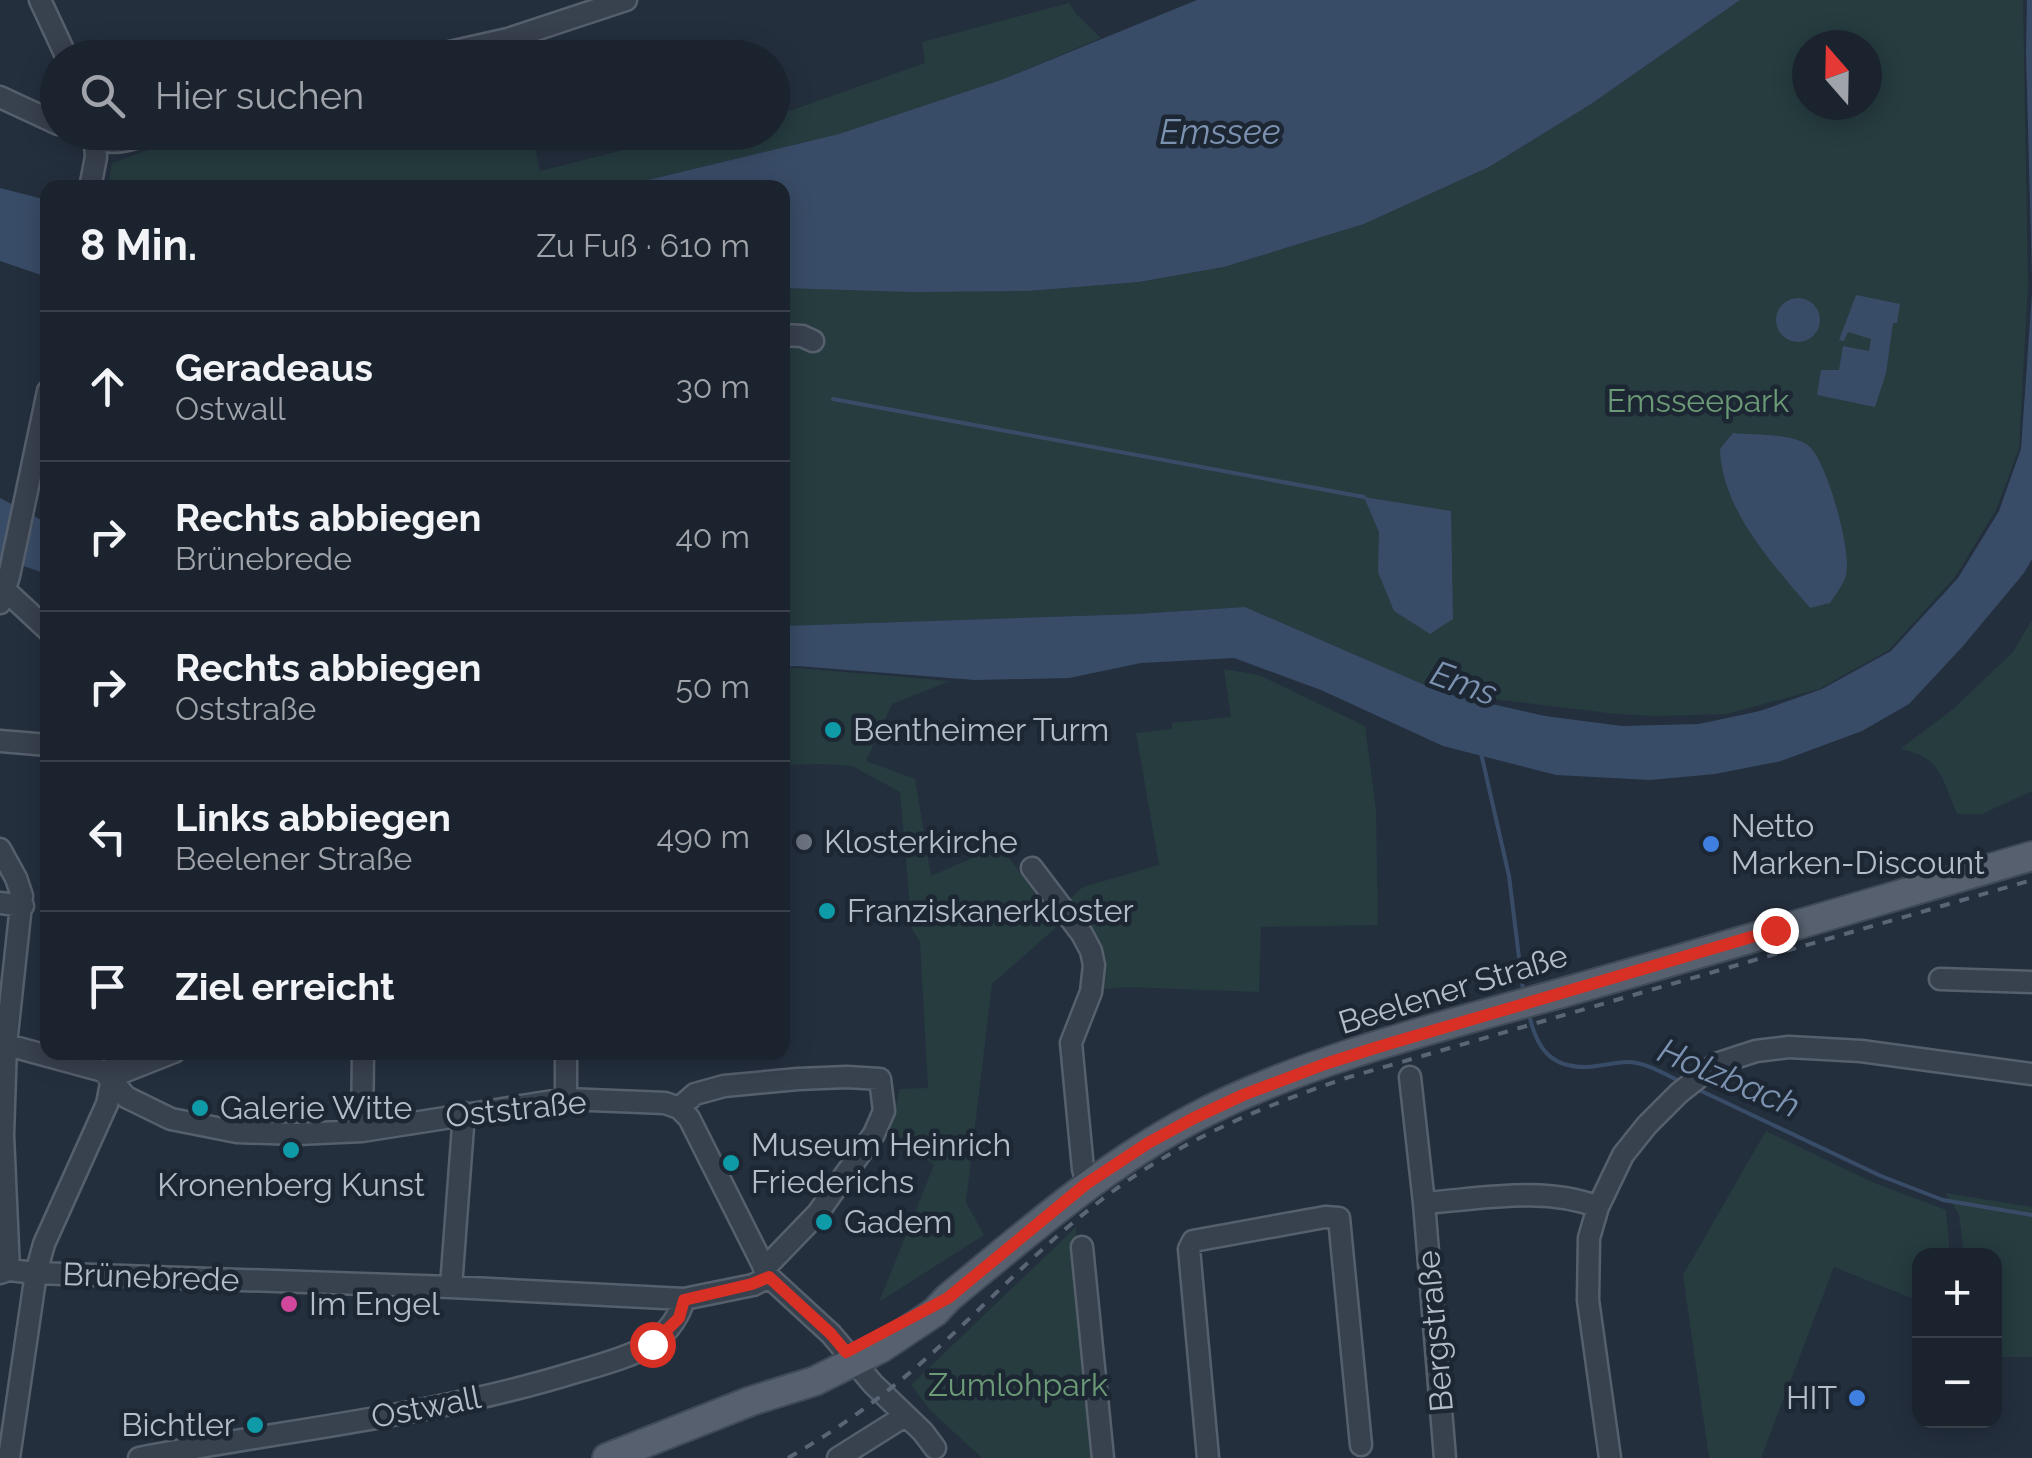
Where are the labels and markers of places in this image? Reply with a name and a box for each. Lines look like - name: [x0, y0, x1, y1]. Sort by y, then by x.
- place label: Bentheimer Turm: [853, 711, 1109, 748]
- marker: Bentheimer Turm: [822, 719, 844, 741]
- place label: Netto Marken-Discount: [1731, 807, 1985, 881]
- place label: Klosterkirche: [824, 823, 1018, 860]
- marker: Klosterkirche: [793, 831, 815, 853]
- marker: Netto Marken-Discount: [1700, 833, 1722, 855]
- place label: Franziskanerkloster: [847, 892, 1134, 929]
- marker: Franziskanerkloster: [816, 900, 838, 922]
- place label: Galerie Witte: [220, 1089, 412, 1126]
- marker: Galerie Witte: [189, 1097, 211, 1119]
- place label: Museum Heinrich Friederichs: [751, 1126, 1011, 1200]
- marker: Kronenberg Kunst: [280, 1139, 302, 1161]
- marker: Museum Heinrich Friederichs: [720, 1152, 742, 1174]
- place label: Kronenberg Kunst: [157, 1166, 425, 1203]
- place label: Gadem: [844, 1203, 952, 1240]
- marker: Gadem: [813, 1211, 835, 1233]
- place label: Im Engel: [309, 1285, 440, 1322]
- marker: Im Engel: [278, 1293, 300, 1315]
- place label: HIT: [1786, 1379, 1837, 1416]
- marker: HIT: [1846, 1387, 1868, 1409]
- place label: Bichtler: [121, 1406, 235, 1443]
- marker: Bichtler: [244, 1414, 266, 1436]

